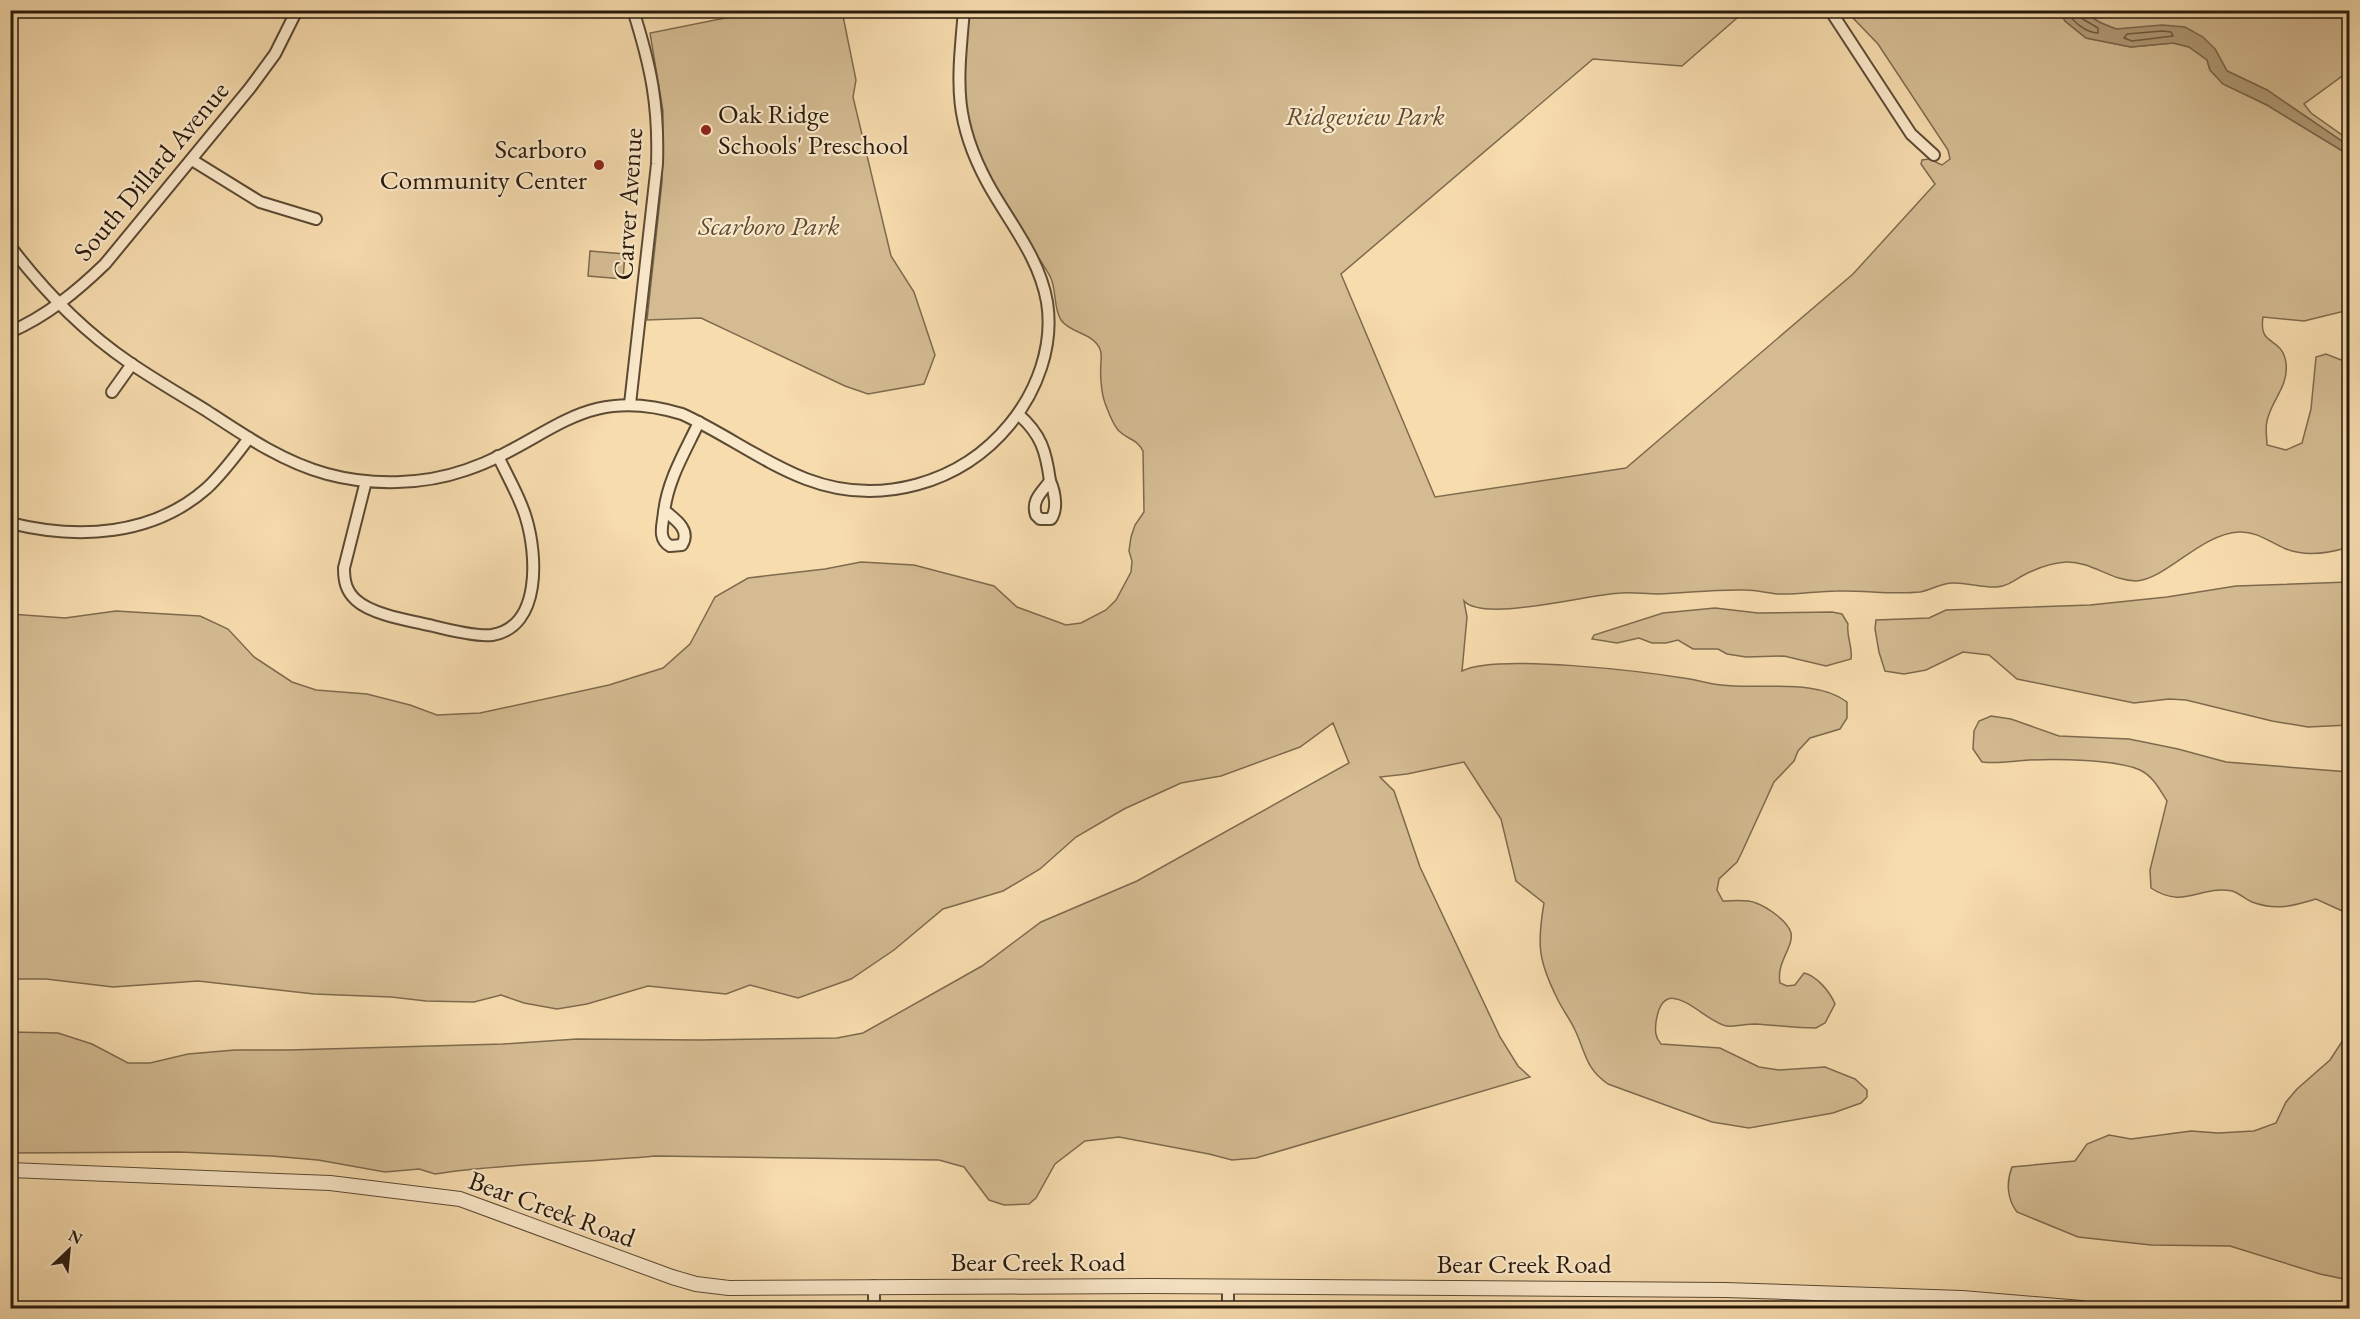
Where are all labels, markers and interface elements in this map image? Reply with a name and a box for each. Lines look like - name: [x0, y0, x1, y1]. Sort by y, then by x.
- street label: South Dillard Avenue: [65, 74, 236, 268]
- place label: Oak Ridge Schools' Preschool: [718, 96, 909, 162]
- park label: Ridgeview Park: [1285, 98, 1445, 133]
- marker: Oak Ridge Schools' Preschool: [699, 123, 713, 137]
- street label: Carver Avenue: [605, 127, 650, 281]
- place label: Scarboro Community Center: [380, 131, 587, 197]
- marker: Scarboro Community Center: [592, 158, 606, 172]
- park label: Scarboro Park: [697, 208, 840, 243]
- street label: Bear Creek Road: [464, 1162, 641, 1255]
- north arrow: [39, 1220, 99, 1280]
- text: N: [65, 1225, 86, 1249]
- street label: Bear Creek Road: [950, 1244, 1126, 1279]
- street label: Bear Creek Road: [1436, 1246, 1612, 1281]

